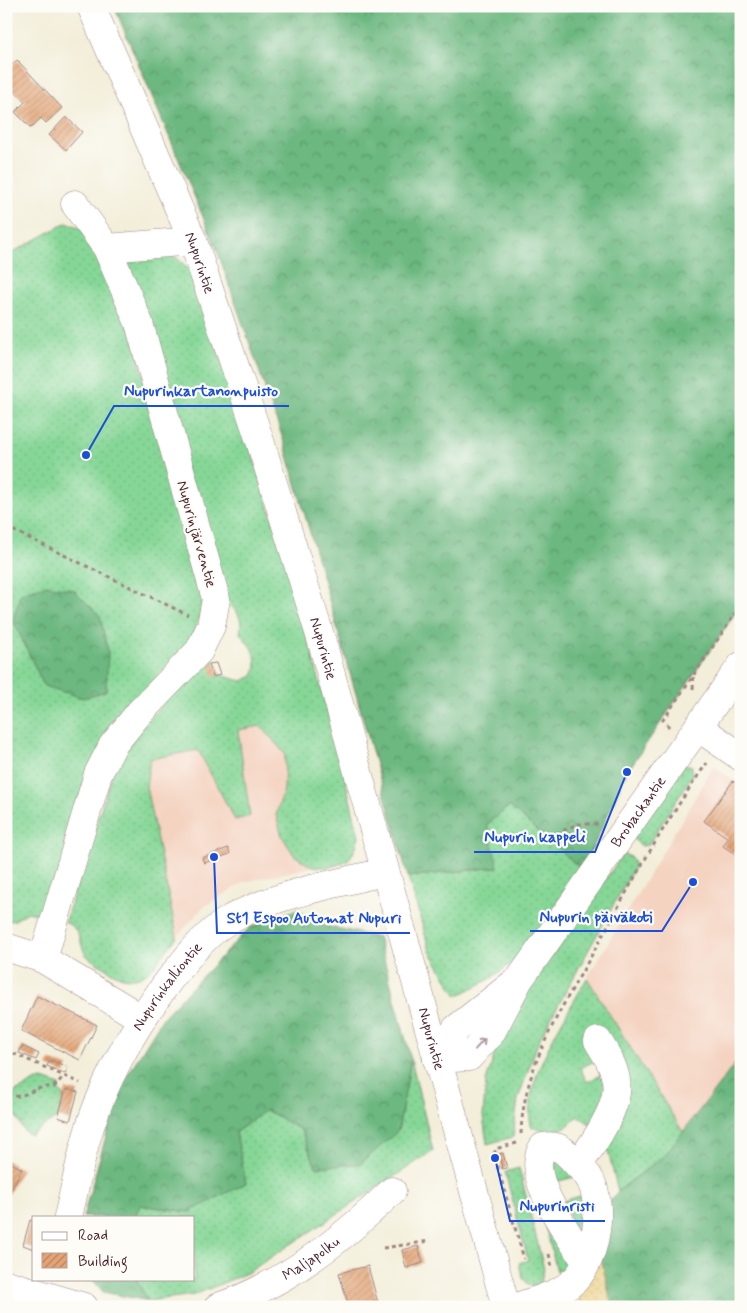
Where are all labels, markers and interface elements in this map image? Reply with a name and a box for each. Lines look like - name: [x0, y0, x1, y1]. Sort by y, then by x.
- street label: Nupurintie: [179, 229, 219, 297]
- callout: Nupurinkartanonpuisto: [114, 375, 289, 406]
- text: Nupurinkartanonpuisto: [124, 381, 278, 402]
- street label: Nupurinjärventie: [171, 479, 221, 590]
- street label: Nupurintie: [304, 615, 341, 682]
- street label: Brobackantie: [607, 772, 671, 852]
- callout: Nupurin kappeli: [474, 821, 595, 852]
- text: Nupurin kappeli: [484, 827, 586, 848]
- callout: Nupurin päiväkoti: [530, 900, 662, 931]
- callout: St1 Espoo Automat Nupuri: [217, 902, 410, 933]
- text: Nupurin päiväkoti: [540, 907, 653, 928]
- text: St1 Espoo Automat Nupuri: [227, 908, 402, 929]
- street label: Nupurinkalliontie: [128, 938, 207, 1035]
- street label: Nupurintie: [413, 1005, 449, 1072]
- one-way arrow: [474, 1038, 486, 1051]
- callout: Nupurinristi: [510, 1190, 605, 1221]
- text: Nupurinristi: [519, 1196, 595, 1217]
- legend: [32, 1216, 195, 1280]
- text: Road: [78, 1226, 108, 1246]
- street label: Maljapolku: [279, 1232, 344, 1286]
- text: Building: [78, 1252, 128, 1273]

